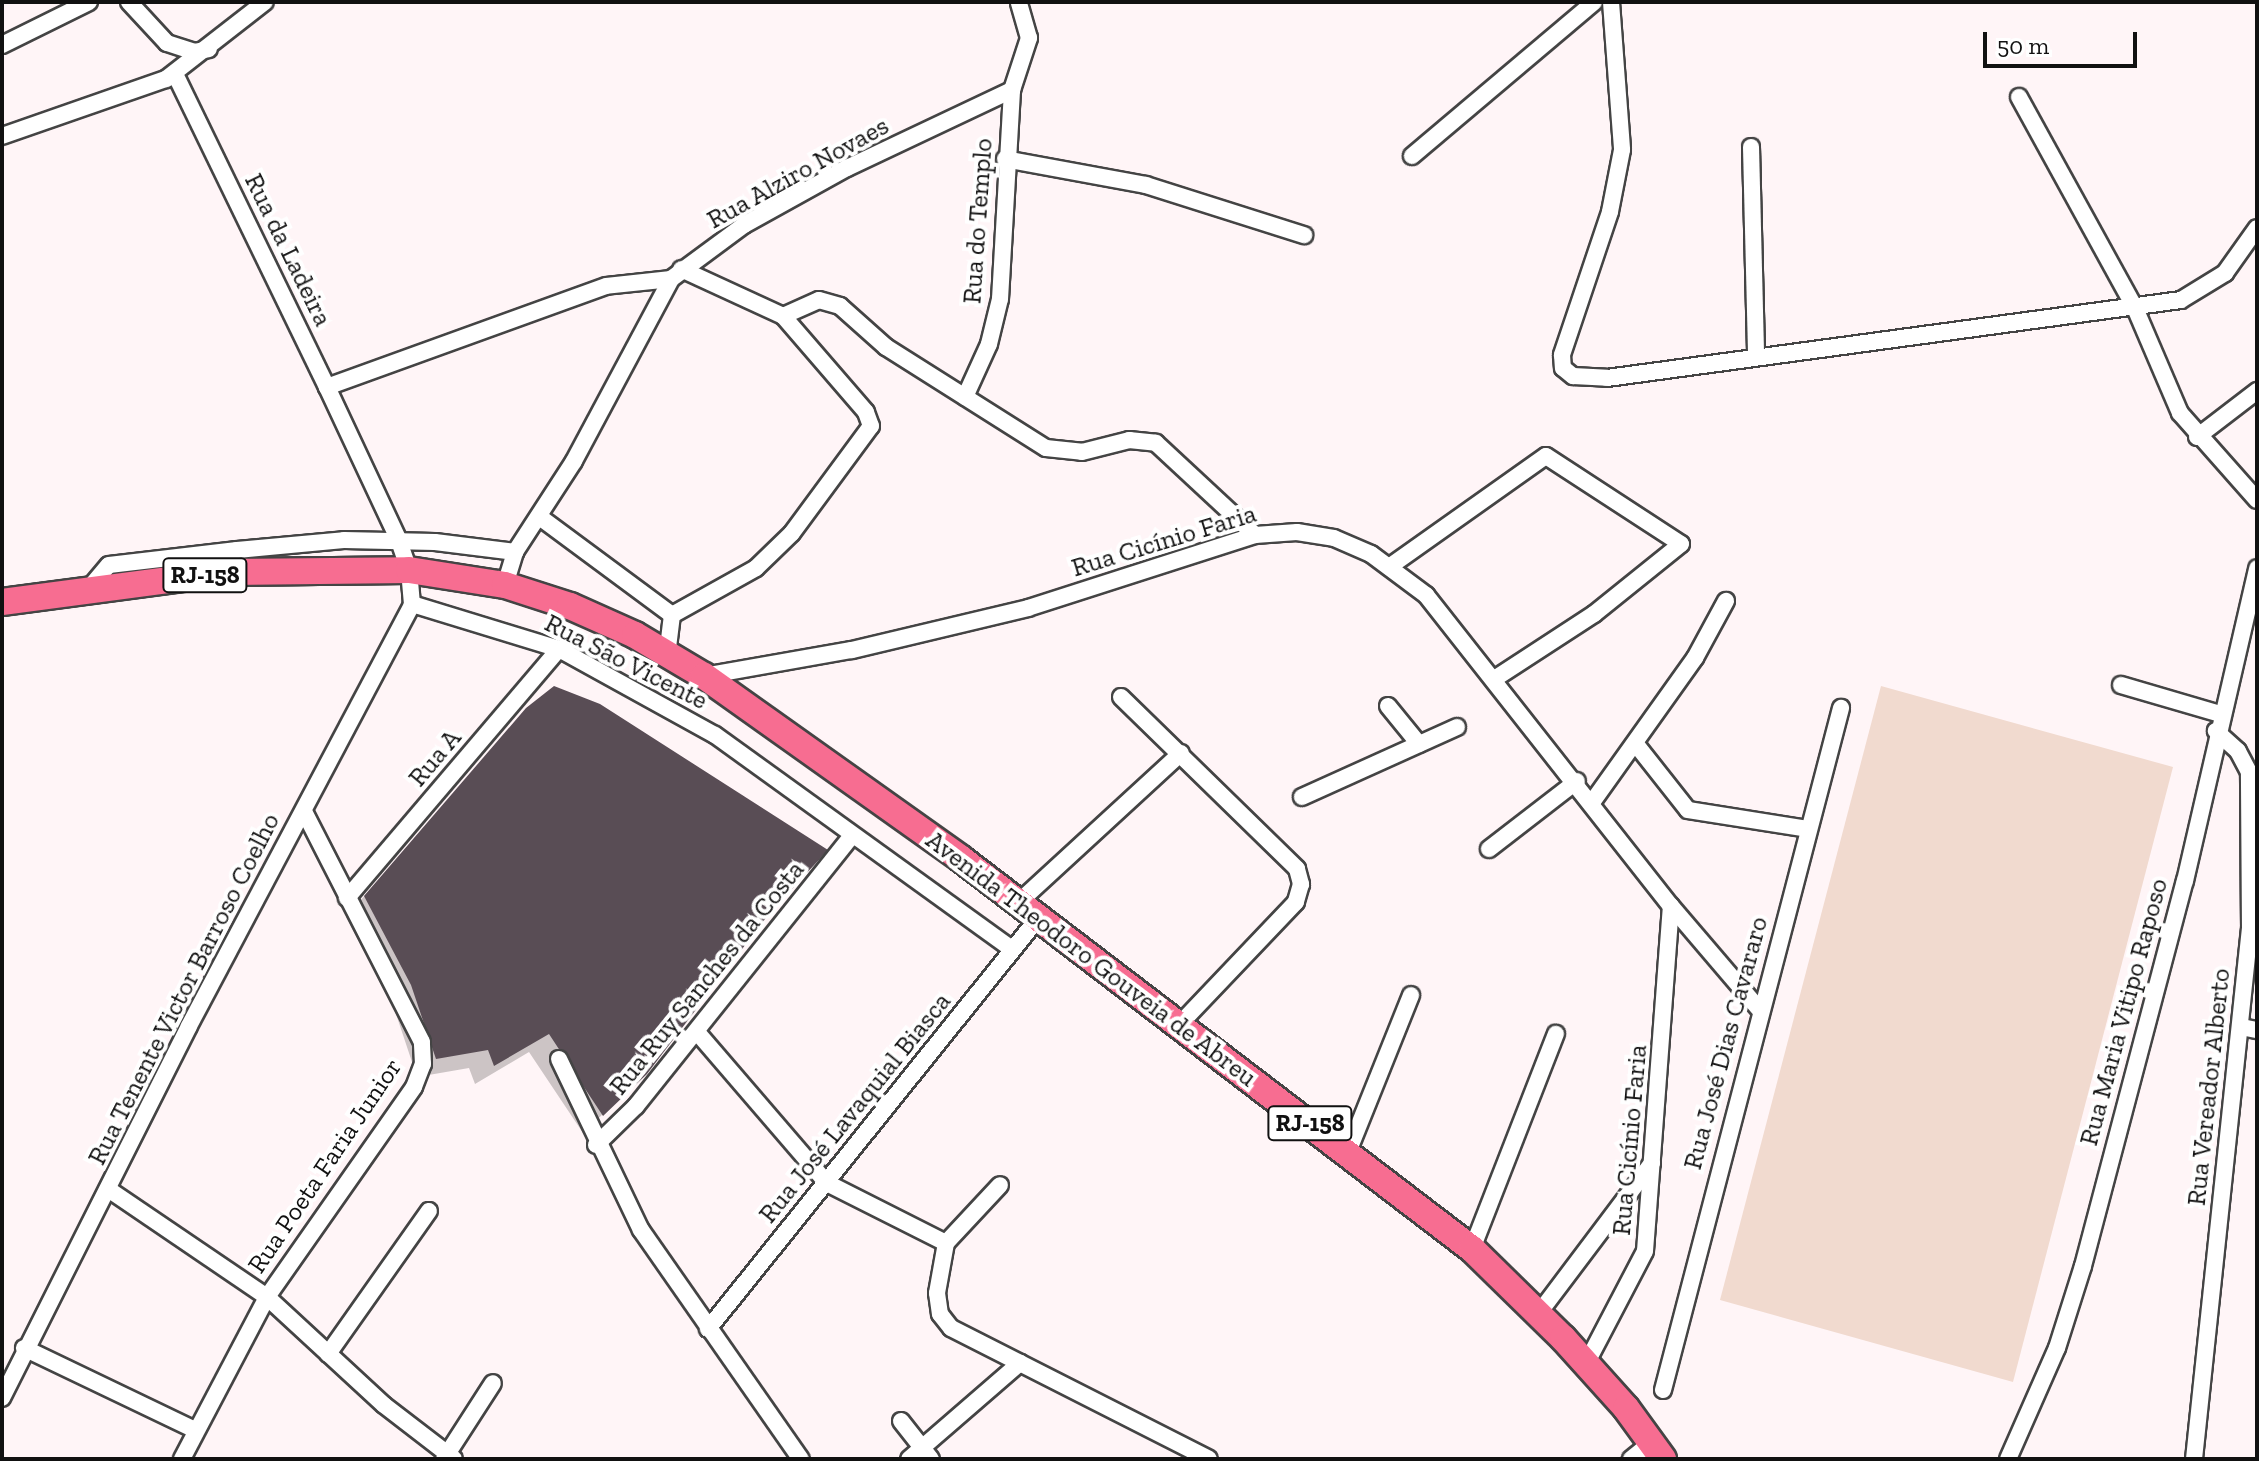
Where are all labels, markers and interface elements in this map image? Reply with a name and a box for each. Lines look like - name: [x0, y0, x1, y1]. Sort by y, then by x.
- scale bar: [1987, 16, 2141, 66]
- text: 50 m: [1997, 31, 2049, 60]
- street label: Rua Alziro Novaes: [702, 110, 894, 236]
- street label: Rua do Templo: [957, 137, 999, 305]
- street label: Rua da Ladeira: [238, 169, 338, 331]
- street label: Rua Cicínio Faria: [1068, 498, 1260, 584]
- road number: RJ-158: [161, 555, 249, 595]
- street label: Rua São Vicente: [539, 607, 713, 717]
- street label: Rua A: [402, 723, 468, 793]
- street label: Rua Tenente Victor Barroso Coelho: [81, 807, 287, 1171]
- street label: Avenida Theodoro Gouveia de Abreu: [919, 824, 1263, 1094]
- street label: Rua Ruy Sanches da Costa: [603, 855, 811, 1101]
- street label: Rua Maria Vitipo Raposo: [2073, 875, 2175, 1149]
- street label: Rua José Dias Cavararo: [1677, 913, 1775, 1173]
- street label: Rua Vereador Alberto: [2181, 966, 2237, 1208]
- street label: Rua José Lavaquial Biasca: [752, 986, 958, 1230]
- street label: Rua Cicínio Faria: [1606, 1043, 1654, 1237]
- street label: Rua Poeta Faria Junior: [241, 1052, 409, 1280]
- road number: RJ-158: [1266, 1103, 1354, 1143]

